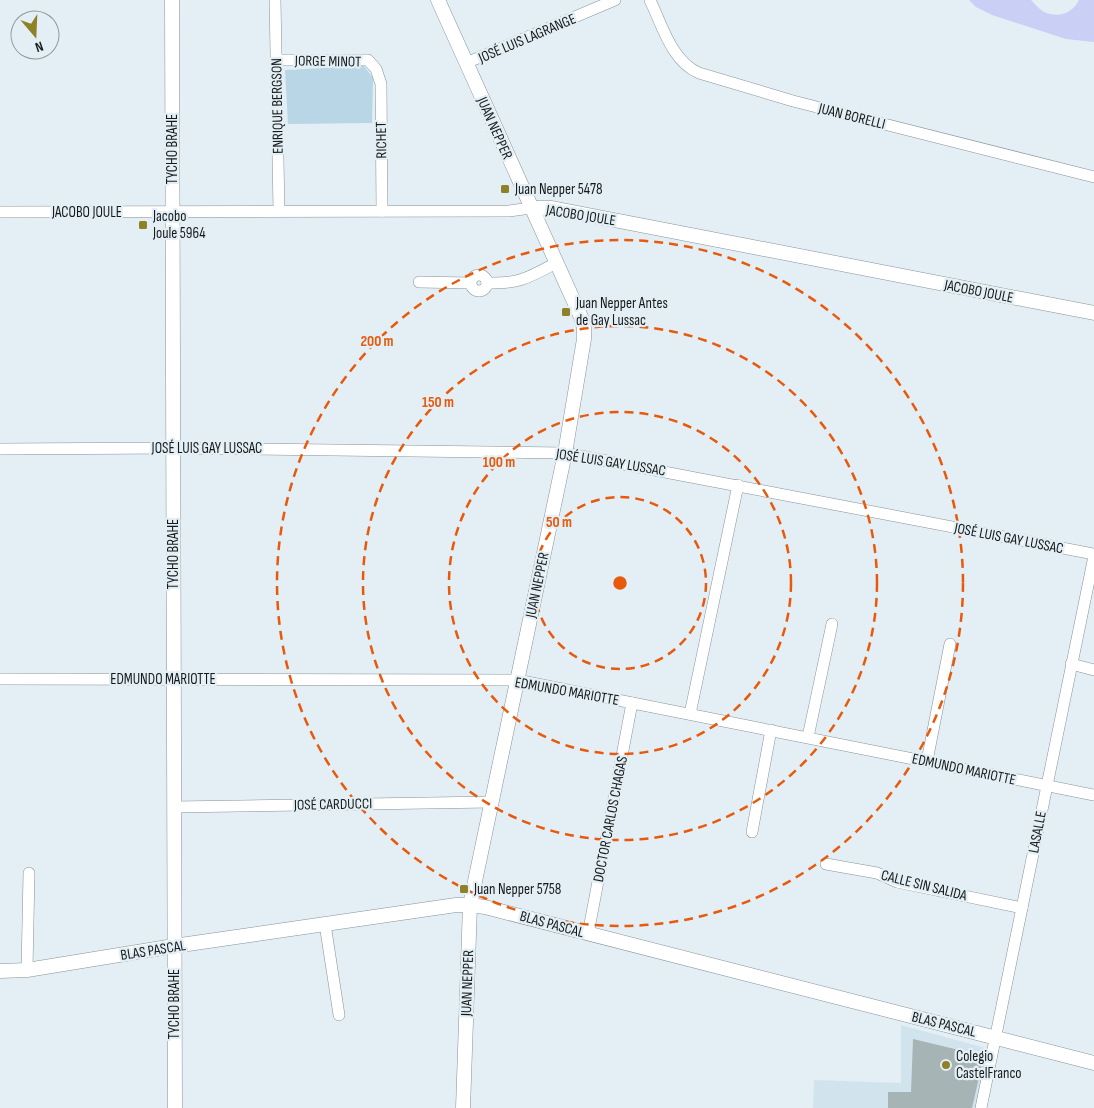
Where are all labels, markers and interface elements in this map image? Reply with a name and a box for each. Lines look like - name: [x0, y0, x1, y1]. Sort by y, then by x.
- street label: JOSÉ LUIS LAGRANGE: [475, 9, 579, 68]
- north arrow: [10, 10, 60, 60]
- text: N: [33, 38, 45, 56]
- street label: JORGE MINOT: [294, 51, 361, 72]
- street label: ENRIQUE BERGSON: [267, 58, 288, 154]
- street label: JUAN NEPPER: [472, 93, 517, 162]
- street label: JUAN BORELLI: [816, 99, 887, 134]
- street label: TYCHO BRAHE: [163, 114, 182, 184]
- street label: RICHET: [372, 121, 391, 159]
- place label: Juan Nepper 5478: [514, 180, 602, 199]
- marker: Juan Nepper 5478: [499, 183, 511, 195]
- street label: JACOBO JOULE: [544, 200, 617, 230]
- street label: JACOBO JOULE: [51, 203, 122, 222]
- place label: Jacobo Joule 5964: [152, 207, 206, 243]
- marker: Jacobo Joule 5964: [137, 219, 149, 231]
- street label: JACOBO JOULE: [942, 275, 1015, 308]
- place label: Juan Nepper Antes de Gay Lussac: [575, 294, 668, 330]
- marker: Juan Nepper Antes de Gay Lussac: [560, 306, 572, 318]
- text: 200 m: [360, 332, 394, 351]
- text: 150 m: [422, 393, 454, 412]
- street label: JOSÉ LUIS GAY LUSSAC: [151, 439, 262, 458]
- street label: JOSÉ LUIS GAY LUSSAC: [554, 444, 667, 481]
- text: 100 m: [483, 453, 515, 472]
- text: 50 m: [546, 513, 572, 532]
- street label: JOSÉ LUIS GAY LUSSAC: [952, 518, 1065, 558]
- street label: TYCHO BRAHE: [164, 519, 183, 589]
- street label: JUAN NEPPER: [521, 551, 554, 621]
- centre of rings: [611, 574, 629, 592]
- street label: EDMUNDO MARIOTTE: [110, 670, 216, 689]
- street label: EDMUNDO MARIOTTE: [513, 673, 621, 710]
- street label: EDMUNDO MARIOTTE: [910, 749, 1017, 790]
- street label: DOCTOR CARLOS CHAGAS: [589, 754, 632, 884]
- street label: JOSÉ CARDUCCI: [293, 794, 372, 815]
- street label: LASALLE: [1024, 810, 1051, 855]
- street label: CALLE SIN SALIDA: [879, 866, 969, 905]
- place label: Juan Nepper 5758: [473, 880, 561, 899]
- marker: Juan Nepper 5758: [458, 883, 470, 895]
- street label: BLAS PASCAL: [518, 907, 586, 942]
- street label: BLAS PASCAL: [119, 936, 187, 965]
- street label: JUAN NEPPER: [457, 949, 478, 1018]
- street label: TYCHO BRAHE: [165, 969, 184, 1039]
- street label: BLAS PASCAL: [910, 1007, 978, 1042]
- place label: Colegio CastelFranco: [956, 1047, 1022, 1083]
- marker: Colegio CastelFranco: [940, 1059, 952, 1071]

